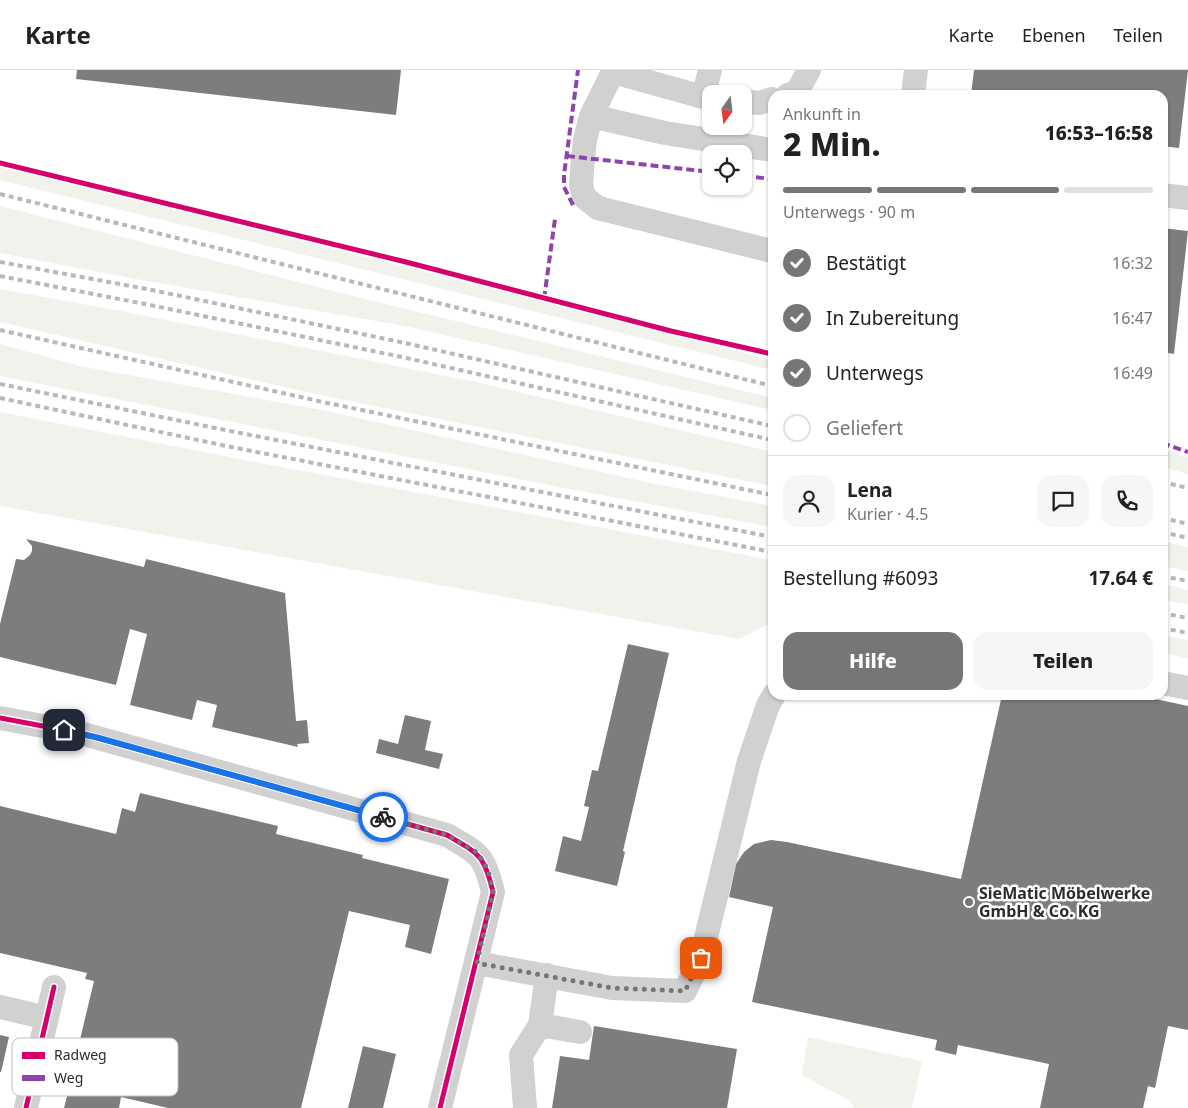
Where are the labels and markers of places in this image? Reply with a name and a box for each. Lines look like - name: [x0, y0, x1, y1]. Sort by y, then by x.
- pin: [43, 709, 85, 751]
- place label: SieMatic Möbelwerke GmbH & Co. KG: [979, 882, 1150, 922]
- marker: SieMatic Möbelwerke GmbH & Co. KG: [963, 896, 975, 908]
- pin: [680, 937, 722, 979]

